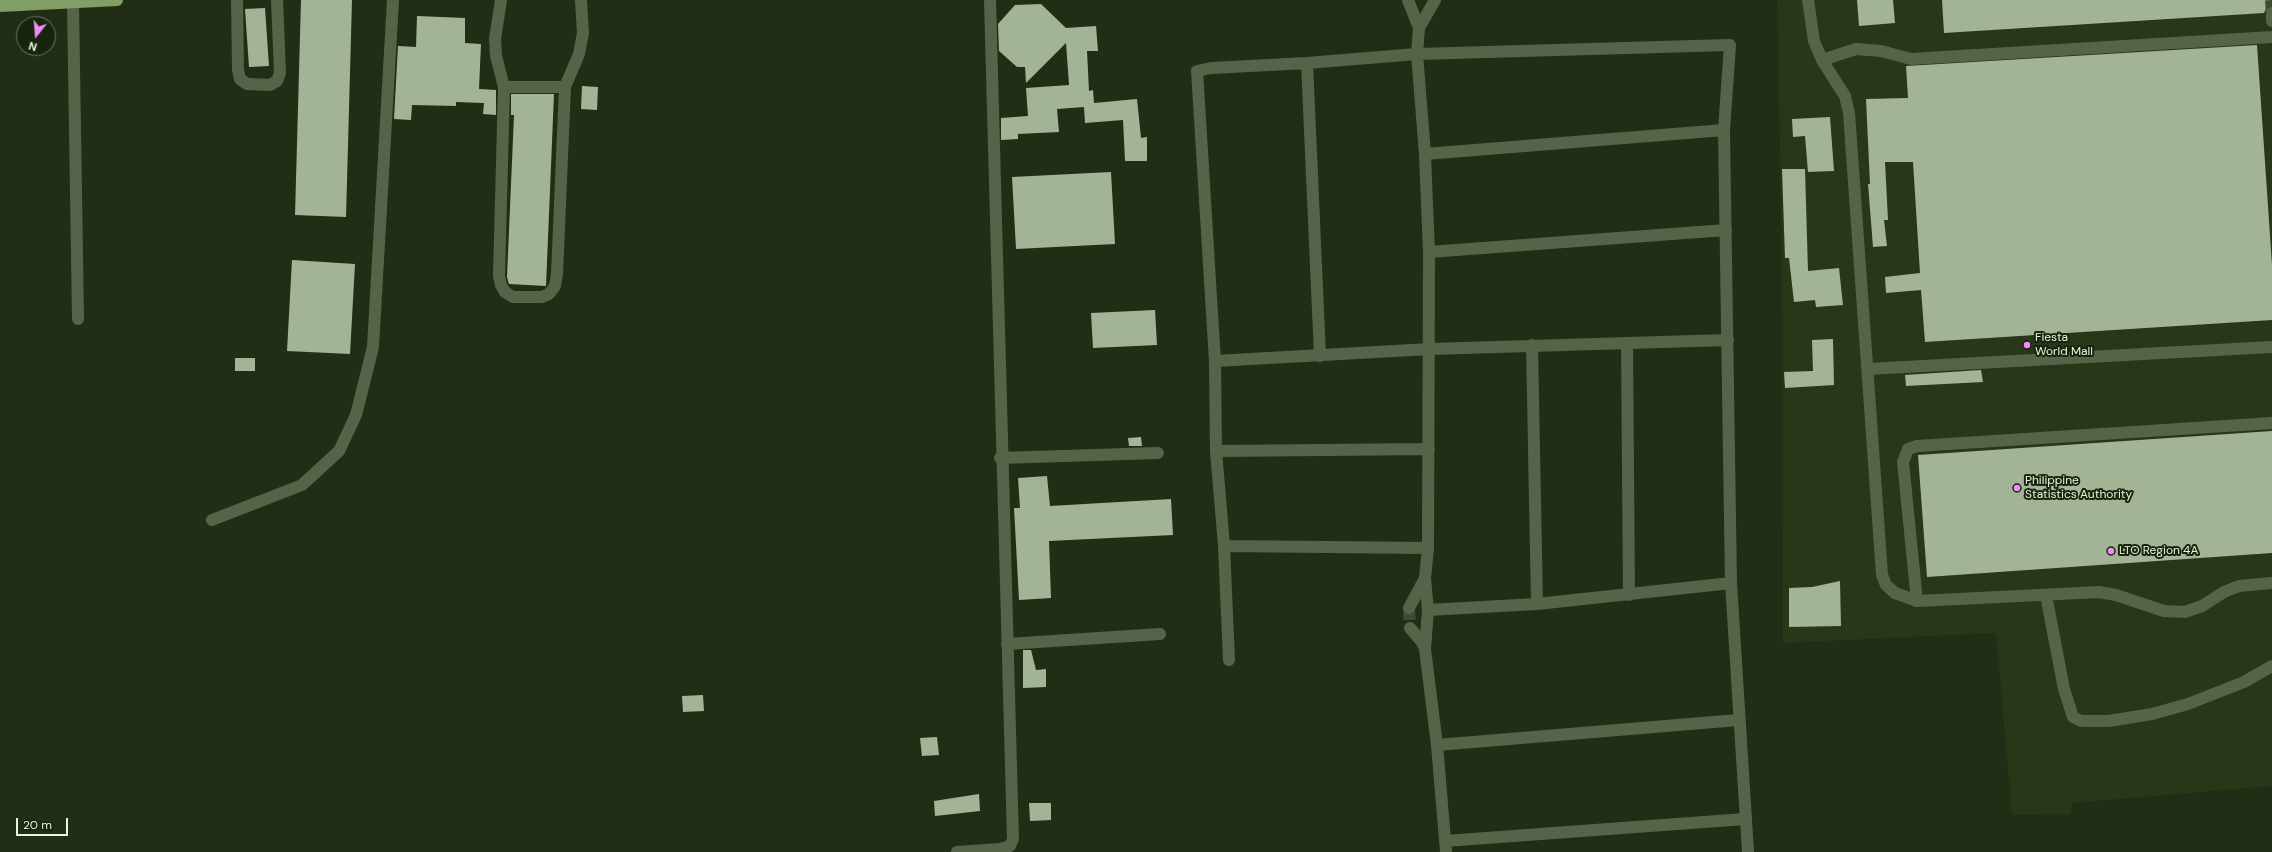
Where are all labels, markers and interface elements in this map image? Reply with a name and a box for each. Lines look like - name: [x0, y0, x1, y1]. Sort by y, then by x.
- north arrow: [16, 16, 56, 56]
- text: N: [27, 39, 39, 54]
- place label: Fiesta World Mall: [2035, 331, 2093, 359]
- marker: Fiesta World Mall: [2022, 340, 2032, 350]
- place label: Philippine Statistics Authority: [2025, 474, 2132, 502]
- marker: Philippine Statistics Authority: [2012, 483, 2022, 493]
- place label: LTO Region 4A: [2119, 544, 2198, 558]
- marker: LTO Region 4A: [2106, 546, 2116, 556]
- scale bar: [18, 810, 70, 836]
- text: 20 m: [23, 817, 52, 833]

